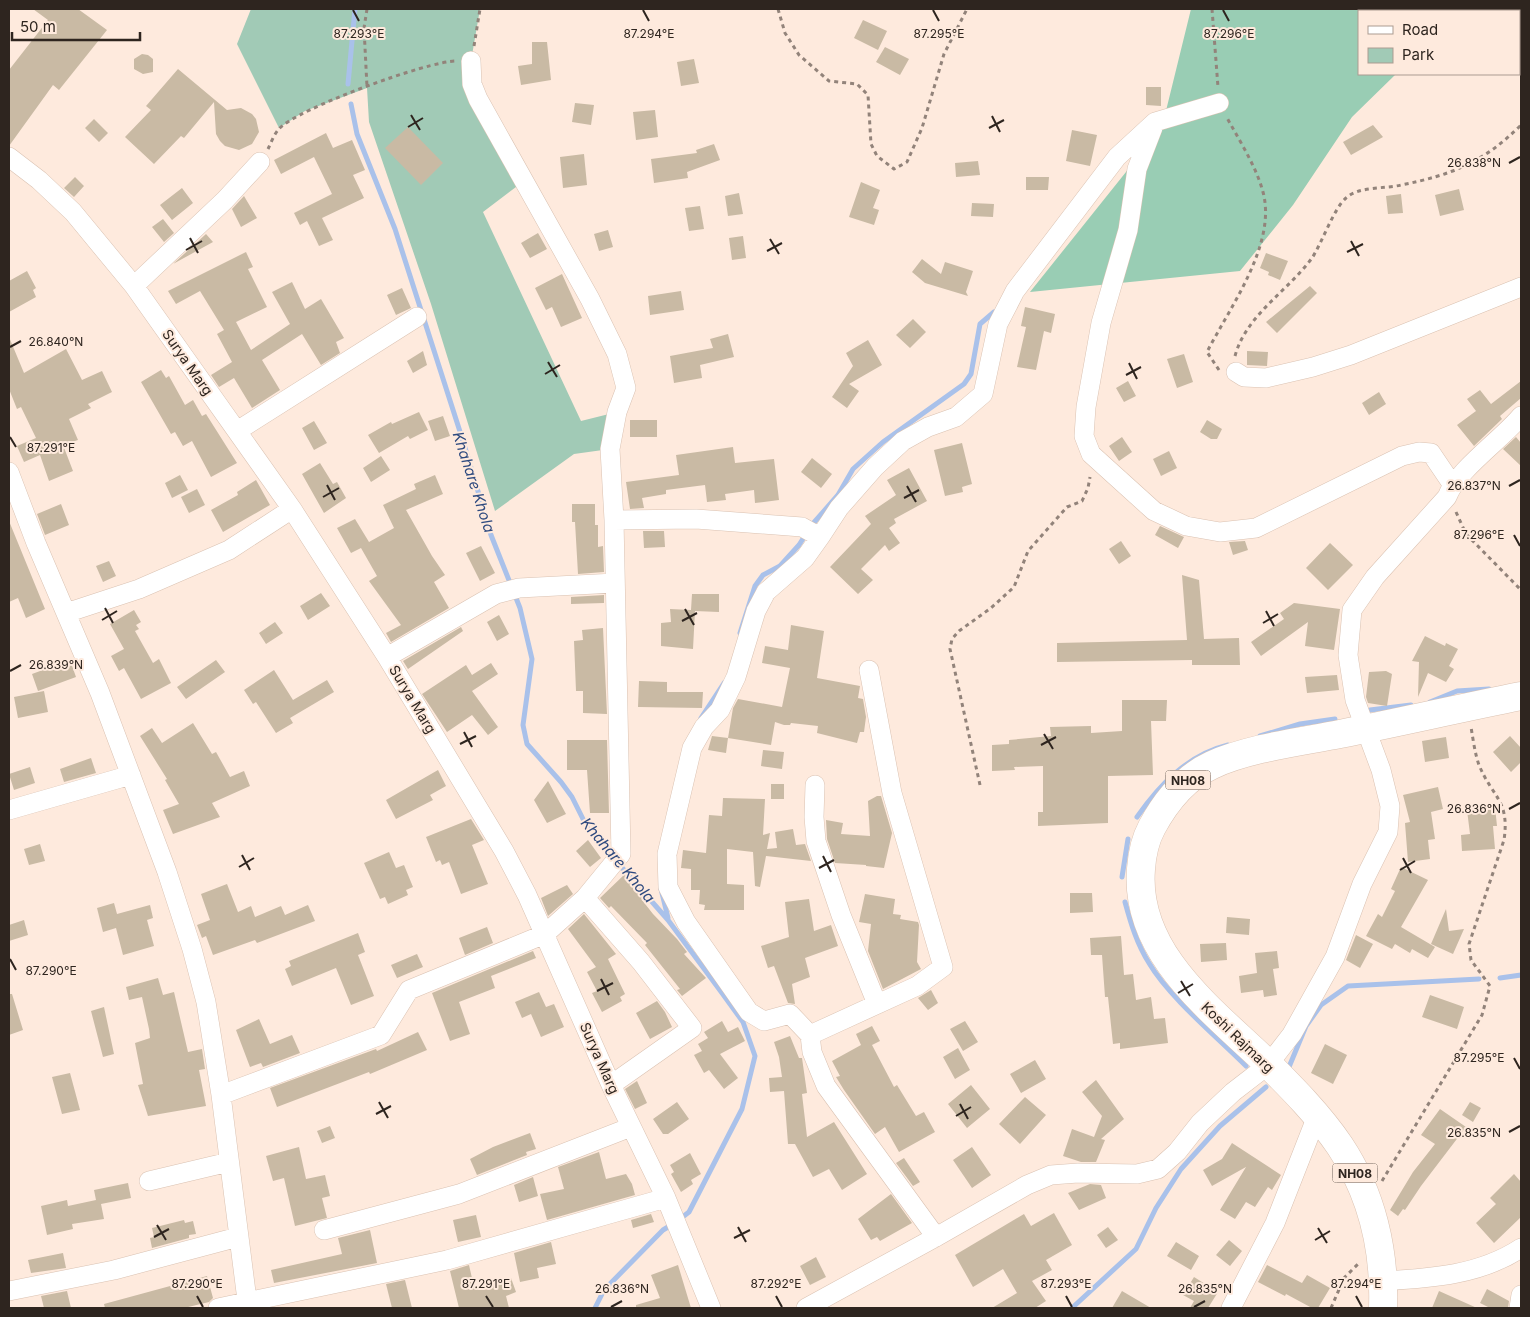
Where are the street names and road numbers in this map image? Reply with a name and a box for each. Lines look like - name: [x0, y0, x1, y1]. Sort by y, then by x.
- street label: Surya Marg: [159, 326, 217, 398]
- street label: Surya Marg: [386, 662, 440, 736]
- road number: NH08: [1166, 770, 1210, 790]
- street label: Koshi Rajmarg: [1198, 998, 1278, 1076]
- street label: Surya Marg: [577, 1020, 623, 1096]
- road number: NH08: [1332, 1164, 1378, 1182]

